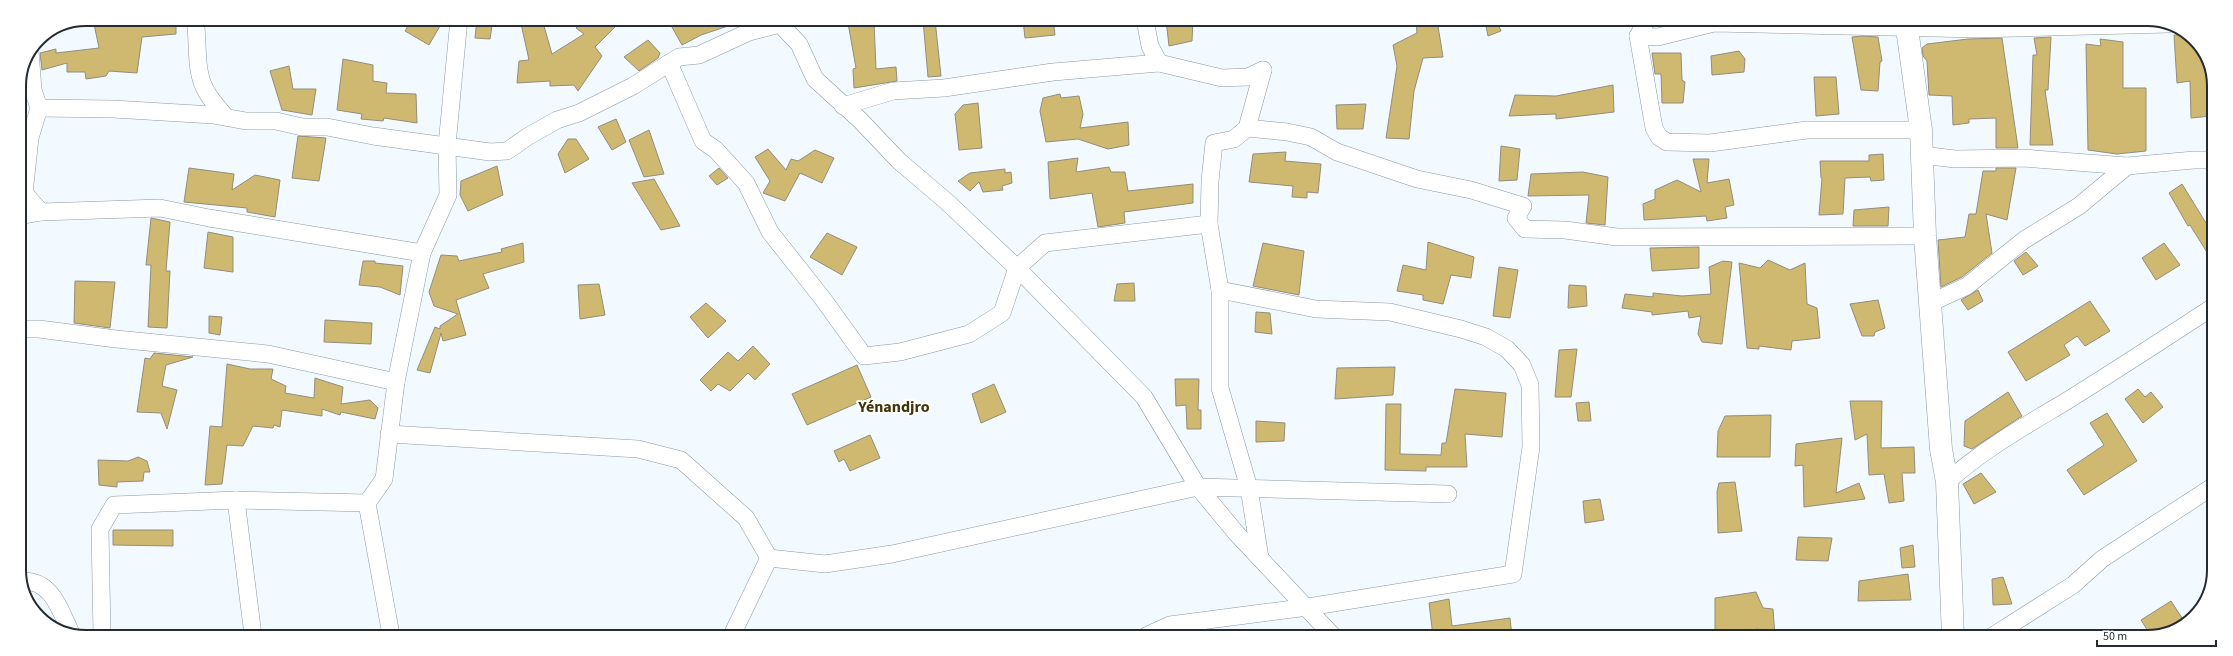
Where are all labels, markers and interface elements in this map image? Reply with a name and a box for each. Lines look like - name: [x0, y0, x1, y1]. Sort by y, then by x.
- district label: Yénandjro: [857, 396, 930, 418]
- scale bar: [2097, 622, 2216, 648]
- text: 50 m: [2103, 628, 2127, 645]

